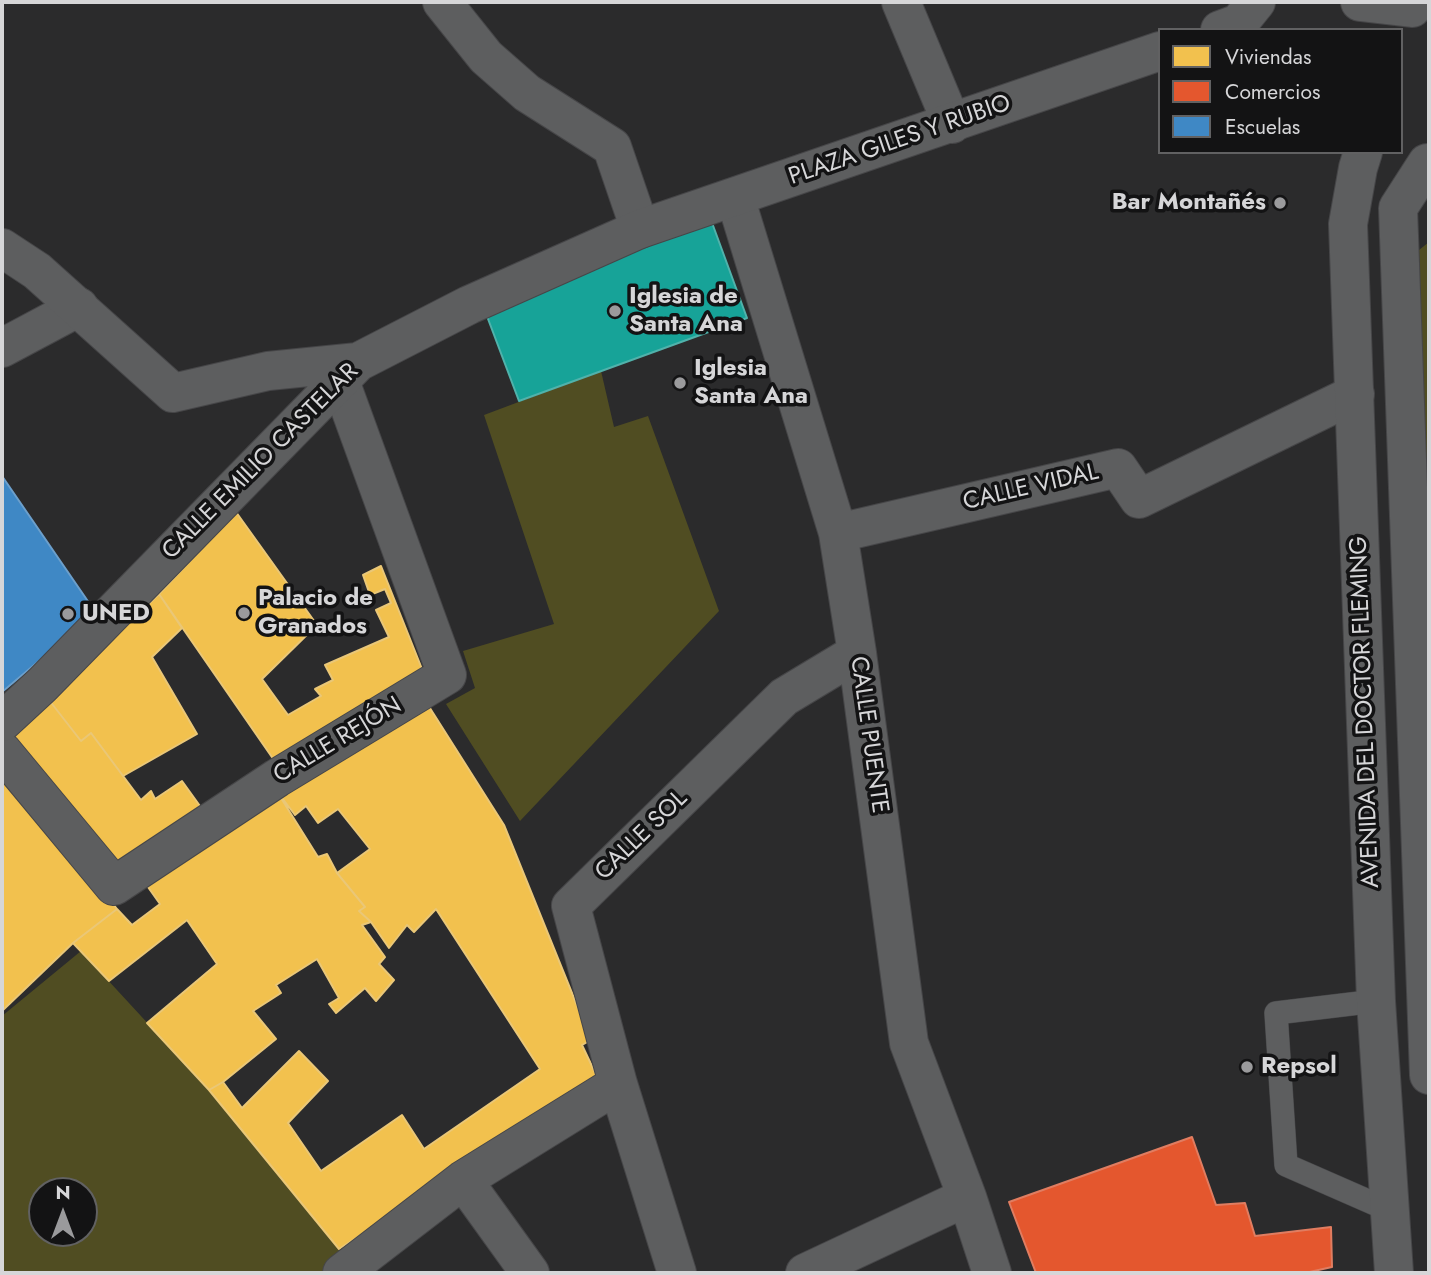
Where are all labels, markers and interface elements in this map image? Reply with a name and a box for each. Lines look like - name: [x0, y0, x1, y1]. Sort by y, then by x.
- legend: [1158, 28, 1403, 154]
- text: Viviendas: [1225, 42, 1311, 72]
- text: Comercios: [1225, 77, 1320, 107]
- street label: PLAZA GILES Y RUBIO: [785, 89, 1015, 193]
- text: Escuelas: [1225, 112, 1300, 142]
- place label: Bar Montañés: [1112, 189, 1266, 217]
- marker: Bar Montañés: [1272, 195, 1288, 211]
- place label: Iglesia de Santa Ana: [629, 283, 743, 339]
- marker: Iglesia de Santa Ana: [607, 303, 623, 319]
- place label: Iglesia Santa Ana: [694, 355, 808, 411]
- street label: CALLE EMILIO CASTELAR: [157, 358, 365, 566]
- marker: Iglesia Santa Ana: [672, 375, 688, 391]
- street label: CALLE VIDAL: [961, 458, 1101, 518]
- street label: AVENIDA DEL DOCTOR FLEMING: [1345, 536, 1387, 888]
- place label: Palacio de Granados: [258, 585, 373, 641]
- place label: UNED: [82, 600, 150, 628]
- marker: Palacio de Granados: [236, 605, 252, 621]
- marker: UNED: [60, 606, 76, 622]
- street label: CALLE PUENTE: [843, 655, 893, 815]
- street label: CALLE REJÓN: [269, 692, 407, 790]
- street label: CALLE SOL: [590, 785, 694, 887]
- place label: Repsol: [1261, 1053, 1337, 1081]
- marker: Repsol: [1239, 1059, 1255, 1075]
- north arrow: [28, 1177, 98, 1247]
- text: N: [55, 1179, 71, 1206]

